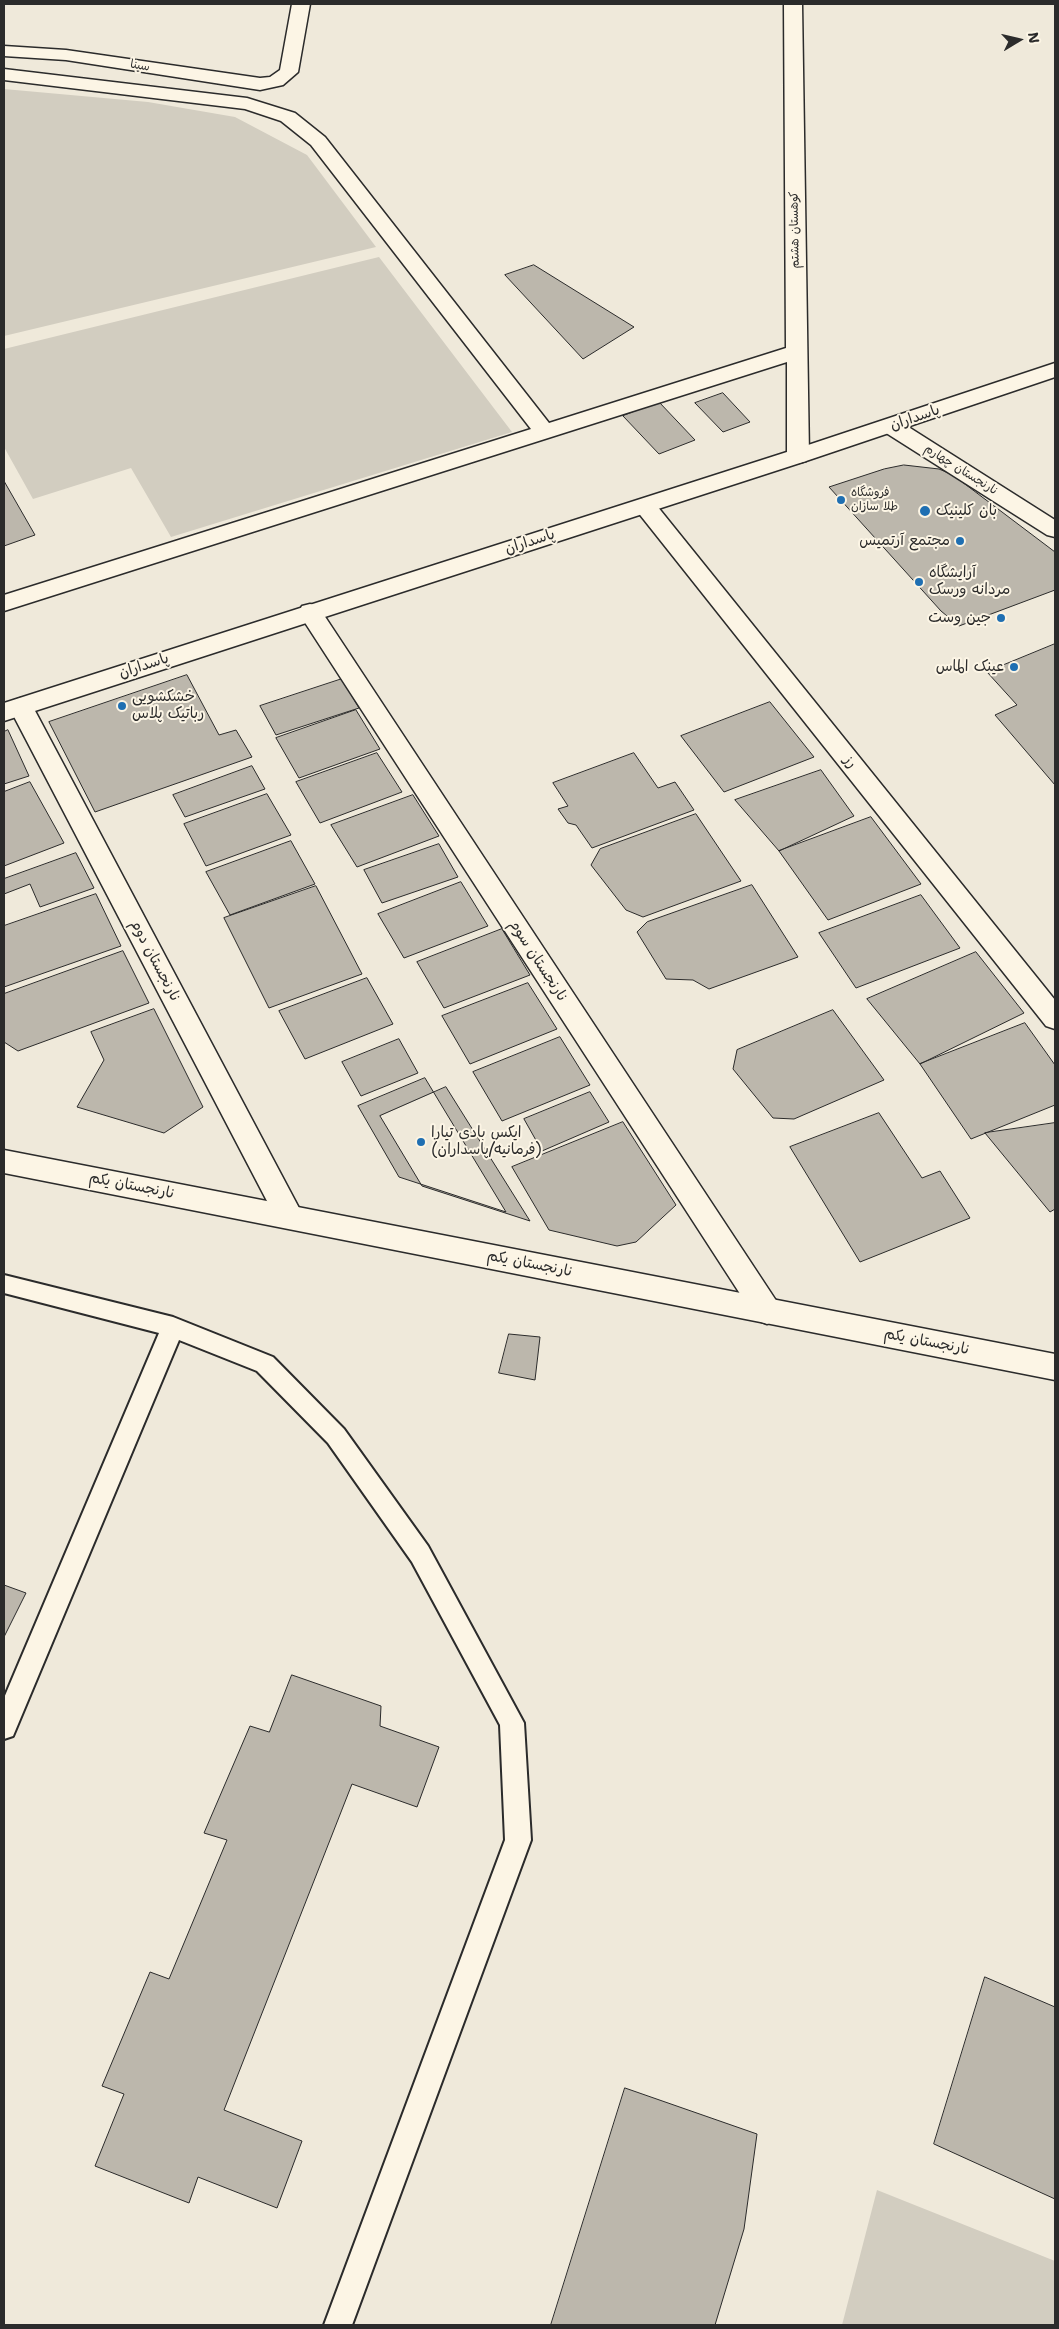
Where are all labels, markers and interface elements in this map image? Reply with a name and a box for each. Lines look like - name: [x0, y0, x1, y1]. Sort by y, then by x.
- north arrow: [994, 15, 1044, 65]
- text: N: [1024, 31, 1044, 45]
- street label: سینا: [129, 57, 151, 75]
- street label: کوهستان هشتم: [787, 191, 803, 269]
- street label: پاسداران: [888, 401, 942, 435]
- street label: نارنجستان چهارم: [921, 442, 1001, 498]
- place label: فروشگاه طلا سازان: [851, 486, 898, 514]
- marker: فروشگاه طلا سازان: [835, 494, 847, 506]
- place label: بان کلینیک: [936, 502, 997, 520]
- marker: بان کلینیک: [918, 504, 932, 518]
- street label: پاسداران: [503, 526, 557, 558]
- place label: مجتمع آرتمیس: [859, 532, 950, 550]
- marker: مجتمع آرتمیس: [954, 535, 966, 547]
- place label: آرایشگاه مردانه ورسک: [929, 564, 1010, 599]
- marker: آرایشگاه مردانه ورسک: [913, 576, 925, 588]
- place label: جین وست: [928, 609, 991, 627]
- marker: جین وست: [995, 612, 1007, 624]
- street label: پاسداران: [117, 650, 171, 682]
- place label: عینک الماس: [936, 658, 1004, 676]
- marker: عینک الماس: [1008, 661, 1020, 673]
- place label: خشکشویی رباتیک پلاس: [132, 688, 204, 723]
- marker: خشکشویی رباتیک پلاس: [116, 700, 128, 712]
- street label: رز: [839, 752, 861, 772]
- street label: نارنجستان دوم: [126, 917, 184, 1005]
- street label: نارنجستان سوم: [505, 917, 571, 1005]
- place label: ایکس بادی تیارا (فرمانیه/پاسداران): [431, 1124, 542, 1159]
- marker: ایکس بادی تیارا (فرمانیه/پاسداران): [415, 1136, 427, 1148]
- street label: نارنجستان یکم: [88, 1169, 176, 1203]
- street label: نارنجستان یکم: [486, 1247, 574, 1281]
- street label: نارنجستان یکم: [883, 1325, 971, 1359]

